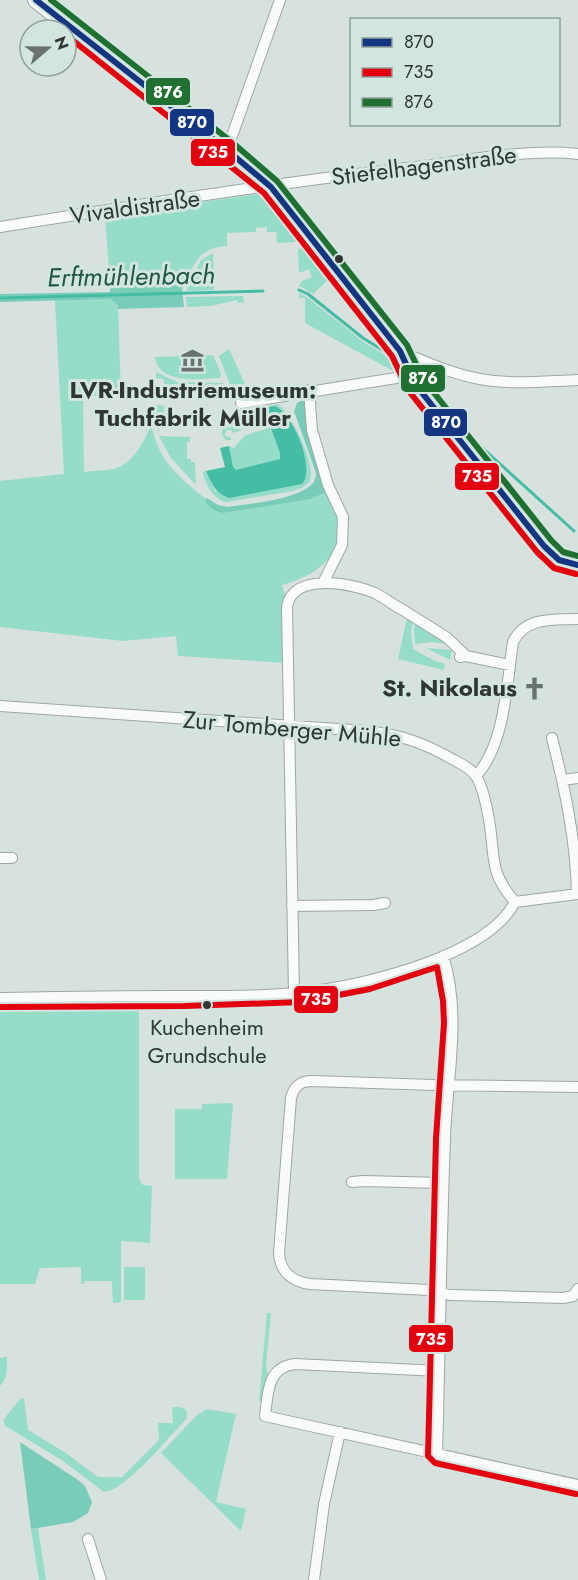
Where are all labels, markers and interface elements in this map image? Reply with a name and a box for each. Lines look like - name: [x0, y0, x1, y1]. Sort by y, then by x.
- north arrow: [18, 18, 78, 78]
- legend: [350, 18, 560, 126]
- text: 870: [404, 29, 434, 55]
- text: N: [49, 33, 75, 53]
- text: 735: [404, 59, 433, 85]
- line badge: 876: [145, 77, 191, 106]
- text: 876: [153, 81, 183, 104]
- text: 876: [404, 89, 433, 115]
- line badge: 870: [169, 108, 215, 137]
- text: 870: [177, 111, 207, 134]
- street label: Stiefelhagenstraße: [329, 137, 518, 194]
- line badge: 735: [190, 138, 236, 167]
- text: 735: [198, 141, 228, 164]
- street label: Vivaldistraße: [68, 180, 202, 233]
- unlabelled marker: [333, 253, 345, 265]
- water label: Erftmühlenbach: [47, 256, 215, 296]
- museum icon: LVR-Industriemuseum: Tuchfabrik Müller: [180, 347, 206, 373]
- line badge: 876: [400, 364, 446, 393]
- text: 876: [408, 367, 438, 390]
- place label: LVR-Industriemuseum: Tuchfabrik Müller: [69, 372, 317, 435]
- line badge: 870: [423, 408, 468, 437]
- text: 870: [431, 411, 461, 434]
- line badge: 735: [454, 462, 500, 491]
- text: 735: [462, 465, 492, 488]
- place label: St. Nikolaus: [382, 670, 517, 705]
- church icon: St. Nikolaus: [522, 675, 548, 701]
- street label: Zur Tomberger Mühle: [181, 702, 403, 755]
- line badge: 735: [293, 985, 339, 1014]
- text: 735: [301, 988, 331, 1011]
- marker: Kuchenheim Grundschule: [201, 999, 213, 1011]
- place label: Kuchenheim Grundschule: [147, 1011, 267, 1071]
- line badge: 735: [408, 1324, 454, 1353]
- text: 735: [416, 1328, 446, 1351]

